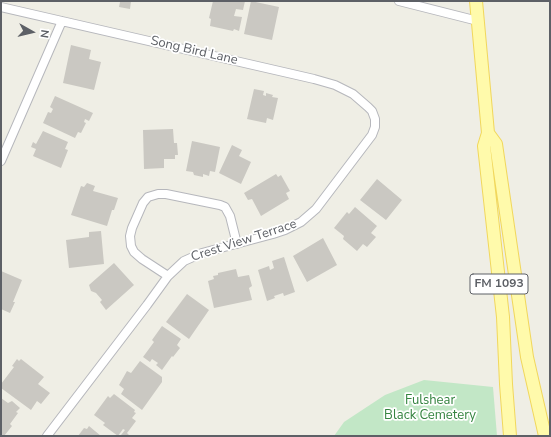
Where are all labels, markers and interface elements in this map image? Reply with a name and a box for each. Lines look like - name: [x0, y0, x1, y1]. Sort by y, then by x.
- north arrow: [12, 12, 52, 52]
- text: N: [36, 29, 52, 39]
- street label: Song Bird Lane: [149, 33, 239, 69]
- street label: Crest View Terrace: [189, 217, 299, 265]
- road number: FM 1093: [470, 274, 528, 294]
- park label: Fulshear Black Cemetery: [384, 393, 476, 424]

